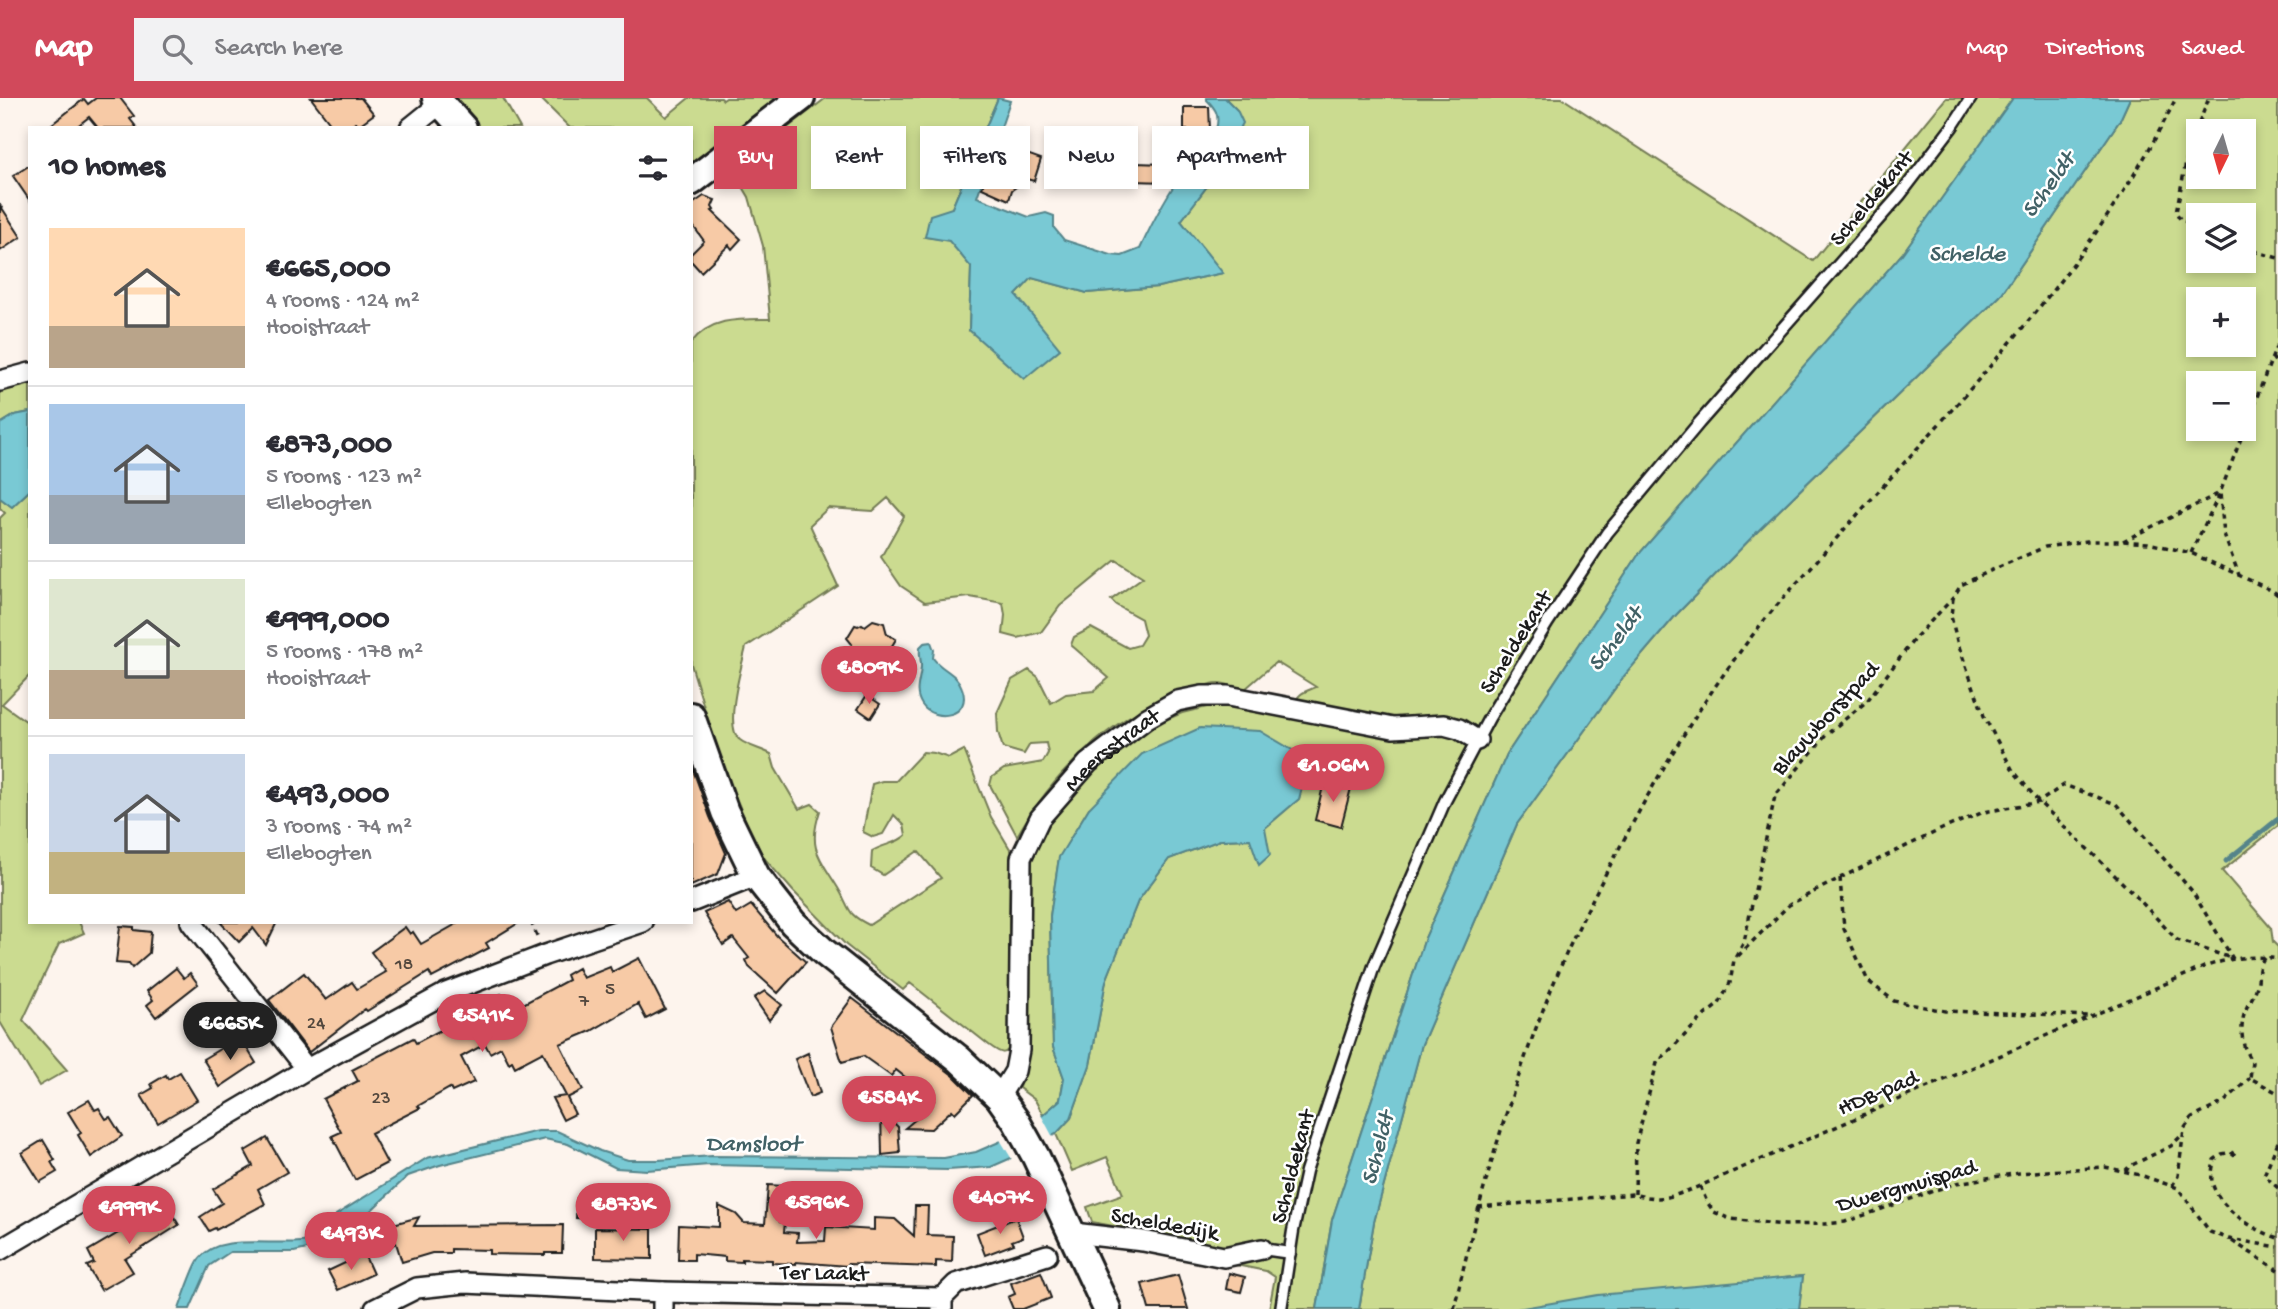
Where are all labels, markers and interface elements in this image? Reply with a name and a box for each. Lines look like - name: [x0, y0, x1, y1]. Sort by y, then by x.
- search box: [134, 18, 624, 81]
- text: Map: [35, 30, 92, 68]
- icon: search: [158, 30, 196, 68]
- text: Search here: [214, 34, 343, 65]
- text: Map: [1966, 35, 2008, 64]
- text: Directions: [2046, 35, 2144, 64]
- text: Saved: [2182, 35, 2243, 64]
- north arrow: [2186, 119, 2256, 189]
- map controls: [2186, 119, 2256, 441]
- chip: Buy: [714, 126, 797, 189]
- chip: Rent: [811, 126, 906, 189]
- chip: Filters: [920, 126, 1030, 189]
- chip: New: [1044, 126, 1138, 189]
- chip: Apartment: [1152, 126, 1309, 189]
- water label: Scheldt: [2016, 144, 2086, 224]
- street label: Scheldekant: [1825, 145, 1921, 253]
- icon: filters: [634, 149, 672, 187]
- text: 10 homes: [49, 151, 165, 186]
- button: layers: [2186, 203, 2256, 273]
- water label: Schelde: [1929, 241, 2007, 270]
- text: €665,000: [266, 253, 391, 288]
- icon: home: [105, 256, 189, 340]
- button: +: [2186, 287, 2256, 357]
- text: 4 rooms · 124 m²: [266, 288, 420, 315]
- text: Hooistraat: [266, 315, 369, 342]
- button: −: [2186, 371, 2256, 441]
- text: €873,000: [266, 429, 392, 464]
- icon: home: [105, 432, 189, 516]
- text: 5 rooms · 123 m²: [266, 464, 422, 491]
- text: Ellebogten: [266, 491, 372, 518]
- street label: Scheldekant: [1475, 585, 1560, 699]
- water label: Scheldt: [1583, 599, 1653, 678]
- text: €999,000: [266, 604, 389, 639]
- icon: home: [105, 607, 189, 691]
- text: 5 rooms · 178 m²: [266, 639, 423, 666]
- pin: €809K: [820, 646, 918, 706]
- text: €809K: [837, 655, 901, 682]
- street label: Blauwborstpad: [1766, 656, 1887, 783]
- text: Hooistraat: [266, 666, 369, 693]
- street label: Meersstraat: [1060, 703, 1167, 798]
- pin: €1.06M: [1276, 744, 1390, 804]
- text: €1.06M: [1298, 753, 1368, 780]
- text: €493,000: [266, 779, 389, 814]
- icon: home: [105, 782, 189, 866]
- text: 3 rooms · 74 m²: [266, 814, 412, 841]
- text: Ellebogten: [266, 841, 372, 868]
- house number: 18: [394, 954, 413, 977]
- house number: 5: [605, 979, 615, 1002]
- house number: 7: [578, 991, 590, 1014]
- pin: €541K: [433, 995, 531, 1054]
- pin: €665K: [181, 1002, 279, 1062]
- text: €541K: [453, 1003, 511, 1030]
- text: €665K: [199, 1011, 261, 1038]
- house number: 24: [307, 1013, 325, 1036]
- street label: HDB-pad: [1834, 1065, 1924, 1123]
- pin: €584K: [840, 1076, 938, 1136]
- text: €584K: [858, 1085, 920, 1112]
- house number: 23: [371, 1088, 391, 1111]
- water label: Scheldt: [1356, 1105, 1404, 1188]
- street label: Scheldekant: [1266, 1106, 1323, 1227]
- water label: Damsloot: [706, 1131, 805, 1160]
- street label: Dwergmuispad: [1832, 1154, 1981, 1221]
- pin: €407K: [951, 1176, 1049, 1236]
- pin: €596K: [767, 1182, 865, 1241]
- pin: €873K: [574, 1184, 672, 1243]
- text: €407K: [969, 1185, 1031, 1212]
- pin: €999K: [80, 1186, 178, 1246]
- text: €596K: [785, 1190, 847, 1217]
- text: €873K: [592, 1192, 654, 1219]
- text: €999K: [99, 1195, 159, 1222]
- street label: Scheldedijk: [1109, 1203, 1223, 1249]
- pin: €493K: [302, 1212, 400, 1272]
- text: €493K: [321, 1221, 381, 1248]
- street label: Ter Laakt: [778, 1260, 870, 1289]

